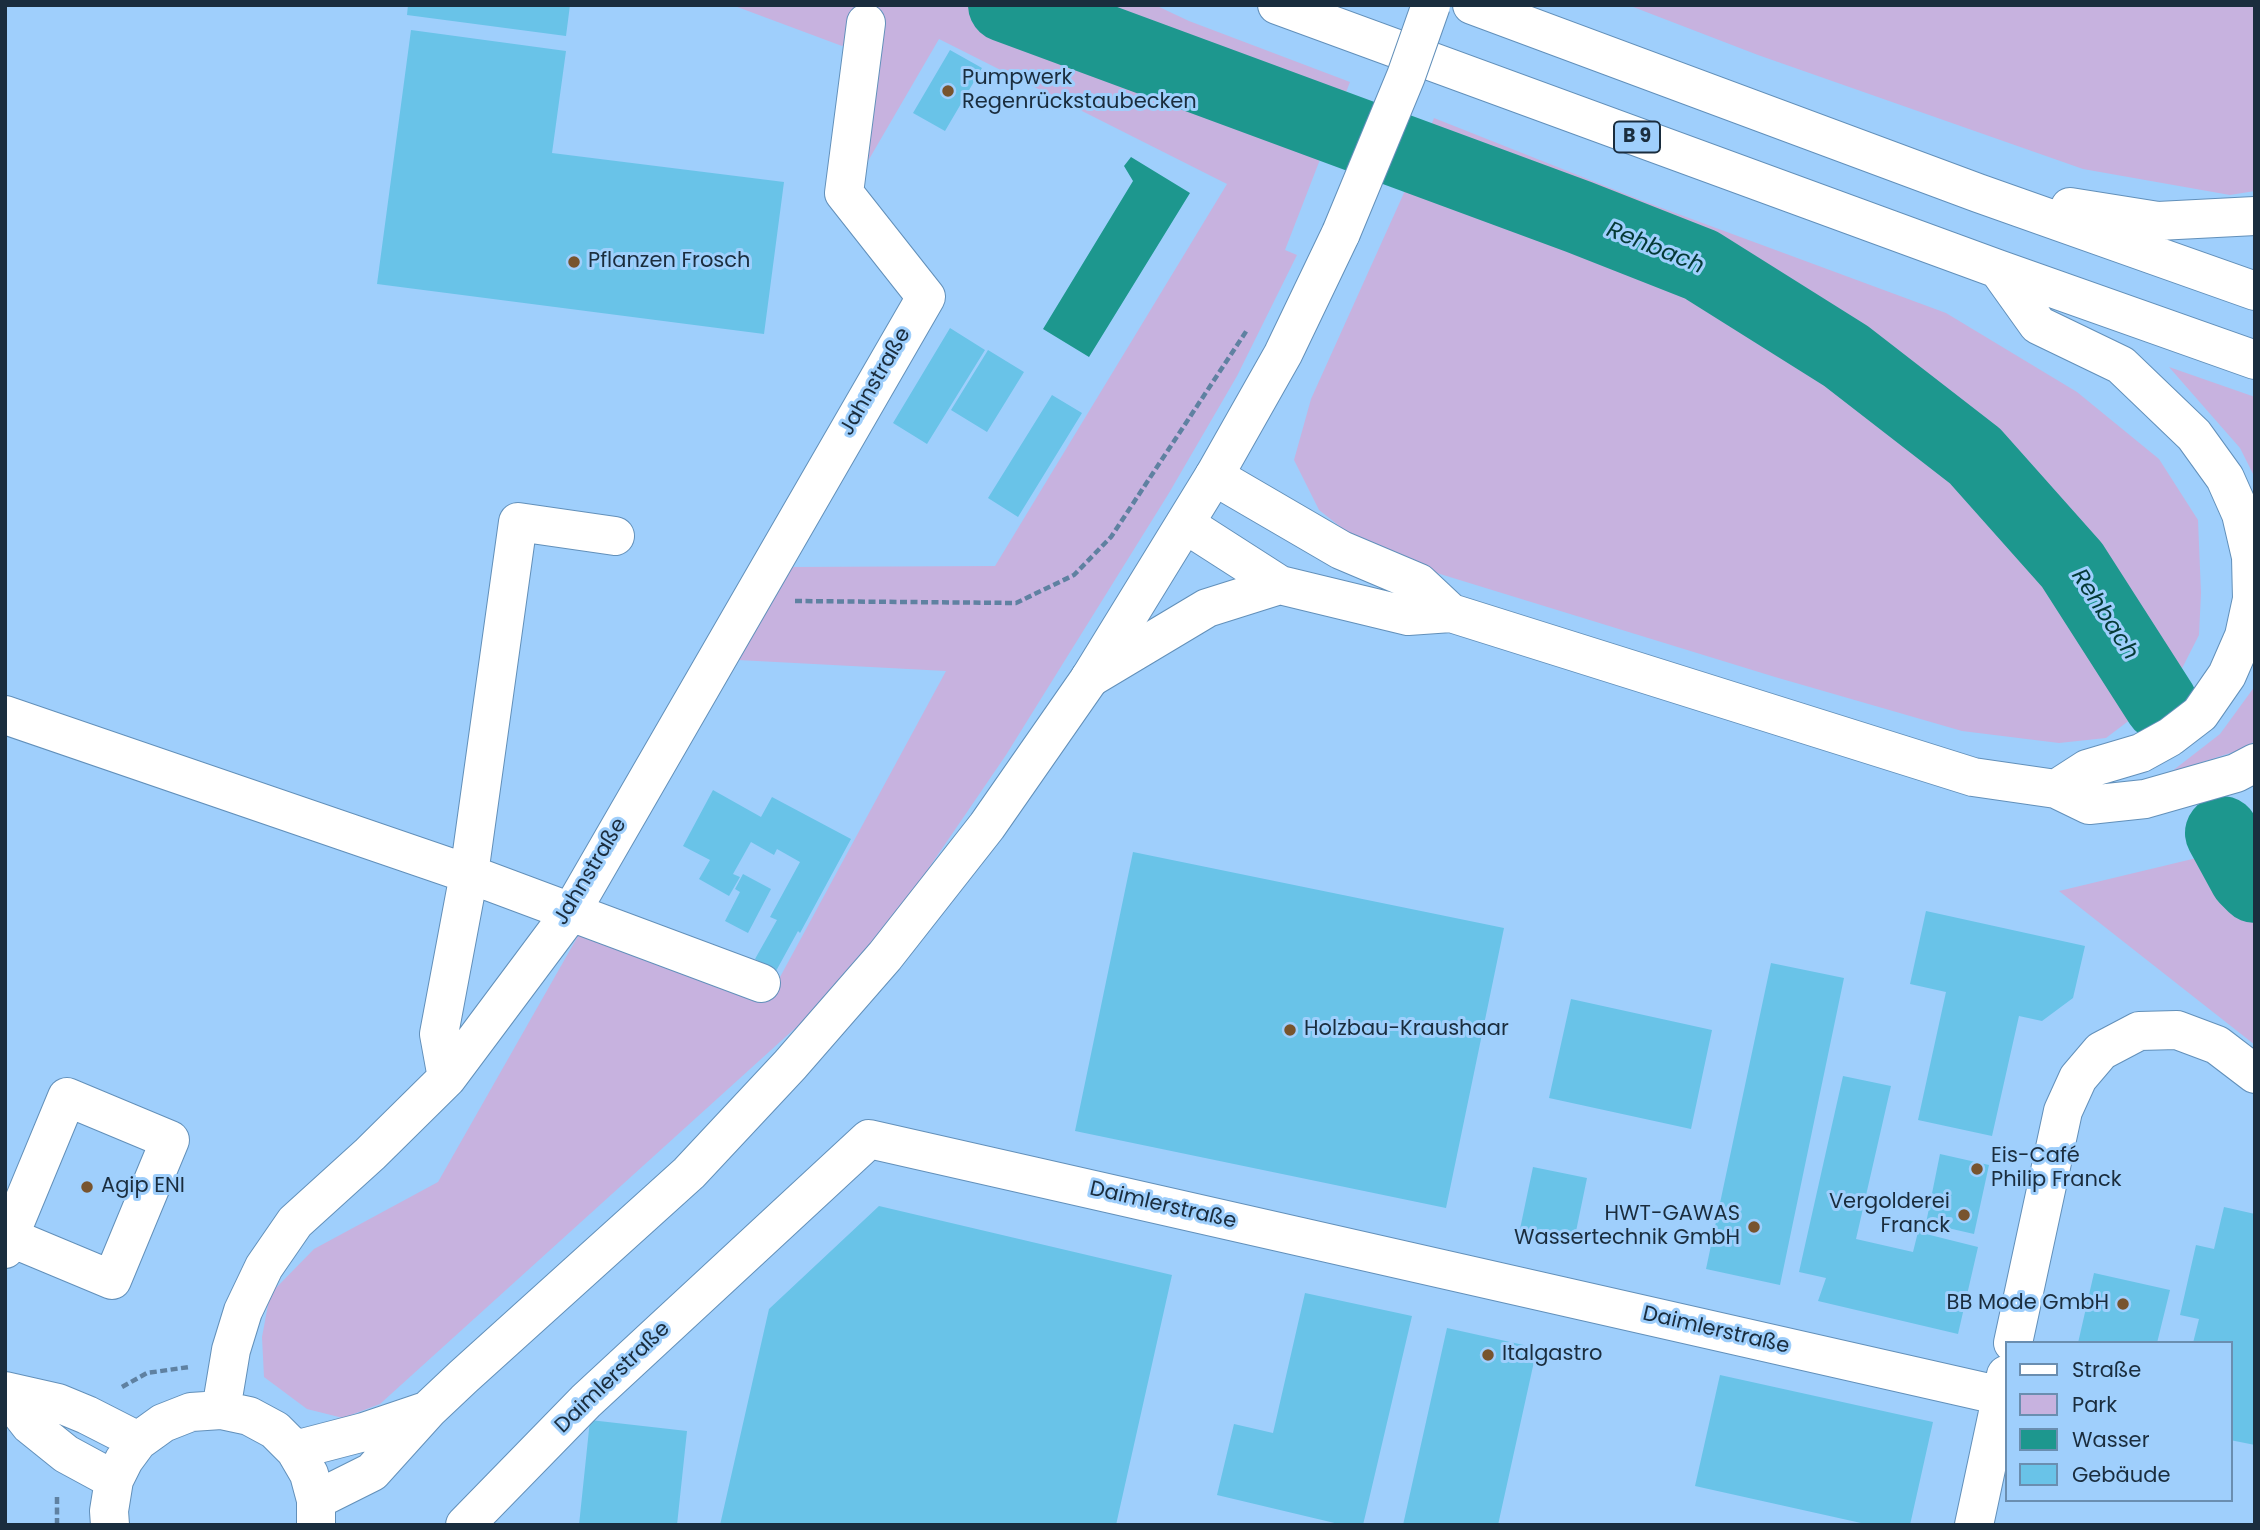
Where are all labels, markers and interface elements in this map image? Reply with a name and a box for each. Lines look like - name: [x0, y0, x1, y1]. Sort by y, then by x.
- place label: Pumpwerk Regenrückstaubecken: [962, 66, 1197, 116]
- marker: Pumpwerk Regenrückstaubecken: [940, 83, 956, 99]
- road number: B 9: [1614, 122, 1660, 153]
- water label: Rehbach: [1602, 217, 1708, 281]
- place label: Pflanzen Frosch: [588, 249, 750, 275]
- marker: Pflanzen Frosch: [566, 254, 582, 270]
- street label: Jahnstraße: [835, 324, 917, 440]
- water label: Rehbach: [2064, 564, 2144, 666]
- street label: Jahnstraße: [549, 814, 633, 930]
- place label: Holzbau-Kraushaar: [1304, 1017, 1509, 1043]
- marker: Holzbau-Kraushaar: [1282, 1022, 1298, 1038]
- place label: Eis-Café Philip Franck: [1991, 1144, 2122, 1194]
- marker: Eis-Café Philip Franck: [1969, 1161, 1985, 1177]
- place label: Agip ENI: [101, 1174, 185, 1200]
- street label: Daimlerstraße: [1087, 1177, 1239, 1235]
- marker: Agip ENI: [79, 1179, 95, 1195]
- place label: Vergolderei Franck: [1829, 1190, 1950, 1240]
- place label: HWT-GAWAS Wassertechnik GmbH: [1514, 1202, 1740, 1252]
- marker: Vergolderei Franck: [1956, 1207, 1972, 1223]
- marker: HWT-GAWAS Wassertechnik GmbH: [1746, 1219, 1762, 1235]
- place label: BB Mode GmbH: [1947, 1291, 2109, 1317]
- marker: BB Mode GmbH: [2115, 1296, 2131, 1312]
- street label: Daimlerstraße: [1640, 1302, 1792, 1360]
- street label: Daimlerstraße: [550, 1317, 676, 1439]
- legend: [2004, 1341, 2232, 1502]
- place label: Italgastro: [1502, 1342, 1602, 1368]
- marker: Italgastro: [1480, 1347, 1496, 1363]
- text: Straße: [2072, 1355, 2141, 1384]
- text: Park: [2072, 1390, 2117, 1419]
- text: Wasser: [2072, 1425, 2149, 1454]
- text: Gebäude: [2072, 1460, 2170, 1489]

